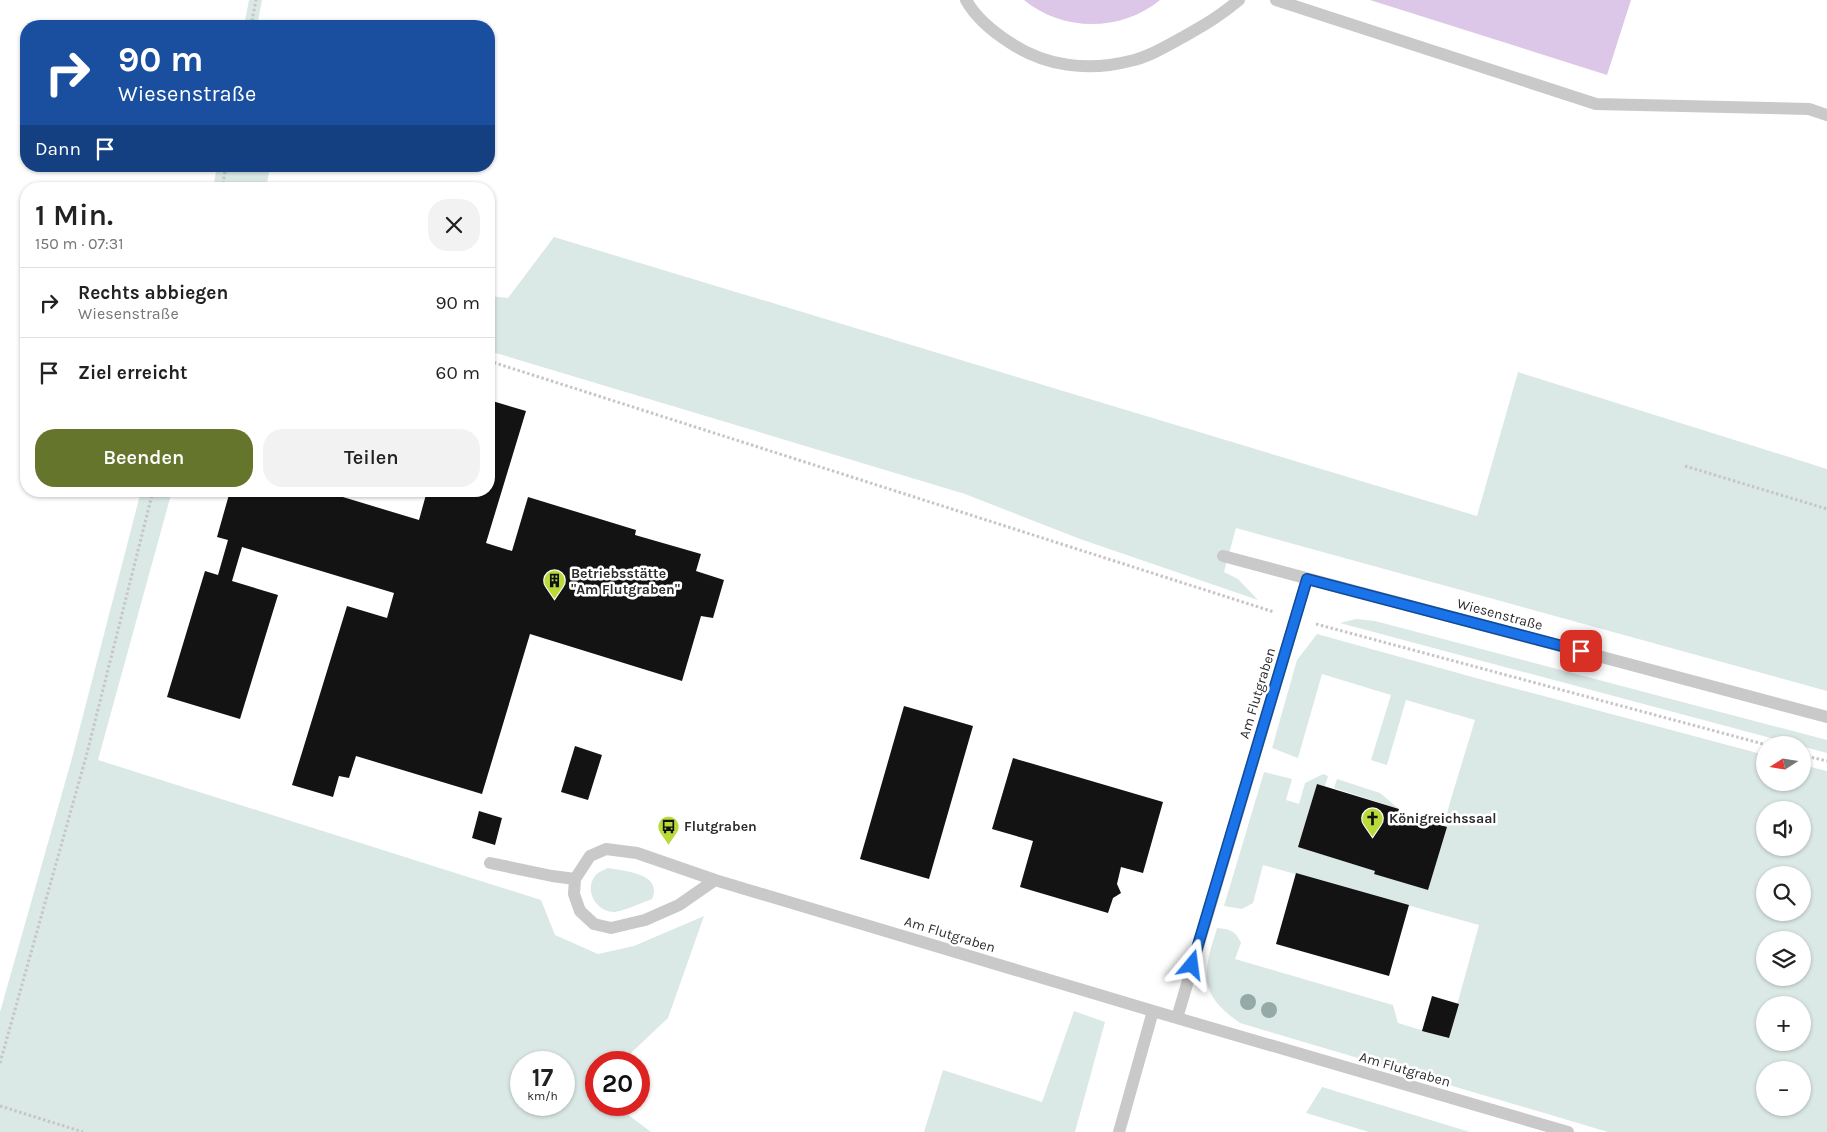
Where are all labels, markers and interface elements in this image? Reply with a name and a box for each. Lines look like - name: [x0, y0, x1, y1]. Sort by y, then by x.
- text: 90 m: [118, 39, 204, 80]
- icon: right: [35, 40, 100, 105]
- text: Wiesenstraße: [118, 81, 256, 107]
- icon: arrive: [91, 135, 119, 163]
- text: Dann: [35, 138, 81, 160]
- text: 1 Min.: [35, 197, 113, 233]
- button: close: [428, 199, 480, 251]
- text: 150 m · 07:31: [35, 234, 123, 253]
- text: Rechts abbiegen: [78, 282, 228, 304]
- icon: right: [35, 289, 63, 317]
- text: 90 m: [435, 292, 480, 314]
- text: Wiesenstraße: [78, 304, 179, 323]
- icon: arrive: [35, 359, 63, 387]
- text: Ziel erreicht: [78, 362, 188, 384]
- text: 60 m: [436, 362, 480, 384]
- button: Beenden: [35, 429, 253, 487]
- button: Teilen: [263, 429, 480, 487]
- place label: Betriebsstätte "Am Flutgraben": [571, 565, 680, 598]
- building icon: Betriebsstätte "Am Flutgraben": [543, 569, 567, 600]
- street label: Wiesenstraße: [1455, 595, 1545, 634]
- pin: [1560, 630, 1602, 672]
- icon: arrive: [1567, 637, 1595, 665]
- street label: Am Flutgraben: [1236, 646, 1279, 741]
- north arrow: [1756, 736, 1811, 791]
- map controls: [1756, 736, 1811, 1116]
- button: sound: [1756, 801, 1811, 856]
- church icon: Königreichssaal: [1361, 806, 1385, 837]
- place label: Königreichssaal: [1389, 810, 1497, 827]
- bus stop icon: Flutgraben: [656, 814, 680, 845]
- place label: Flutgraben: [684, 818, 757, 835]
- button: search: [1756, 866, 1811, 921]
- street label: Am Flutgraben: [902, 913, 997, 956]
- button: layers: [1756, 931, 1811, 986]
- position arrow: [1165, 938, 1217, 990]
- button: +: [1756, 996, 1811, 1051]
- street label: Am Flutgraben: [1357, 1048, 1452, 1091]
- speed limit sign: 20: [585, 1051, 650, 1116]
- button: −: [1756, 1061, 1811, 1116]
- text: 17: [532, 1063, 553, 1092]
- text: km/h: [527, 1089, 558, 1103]

